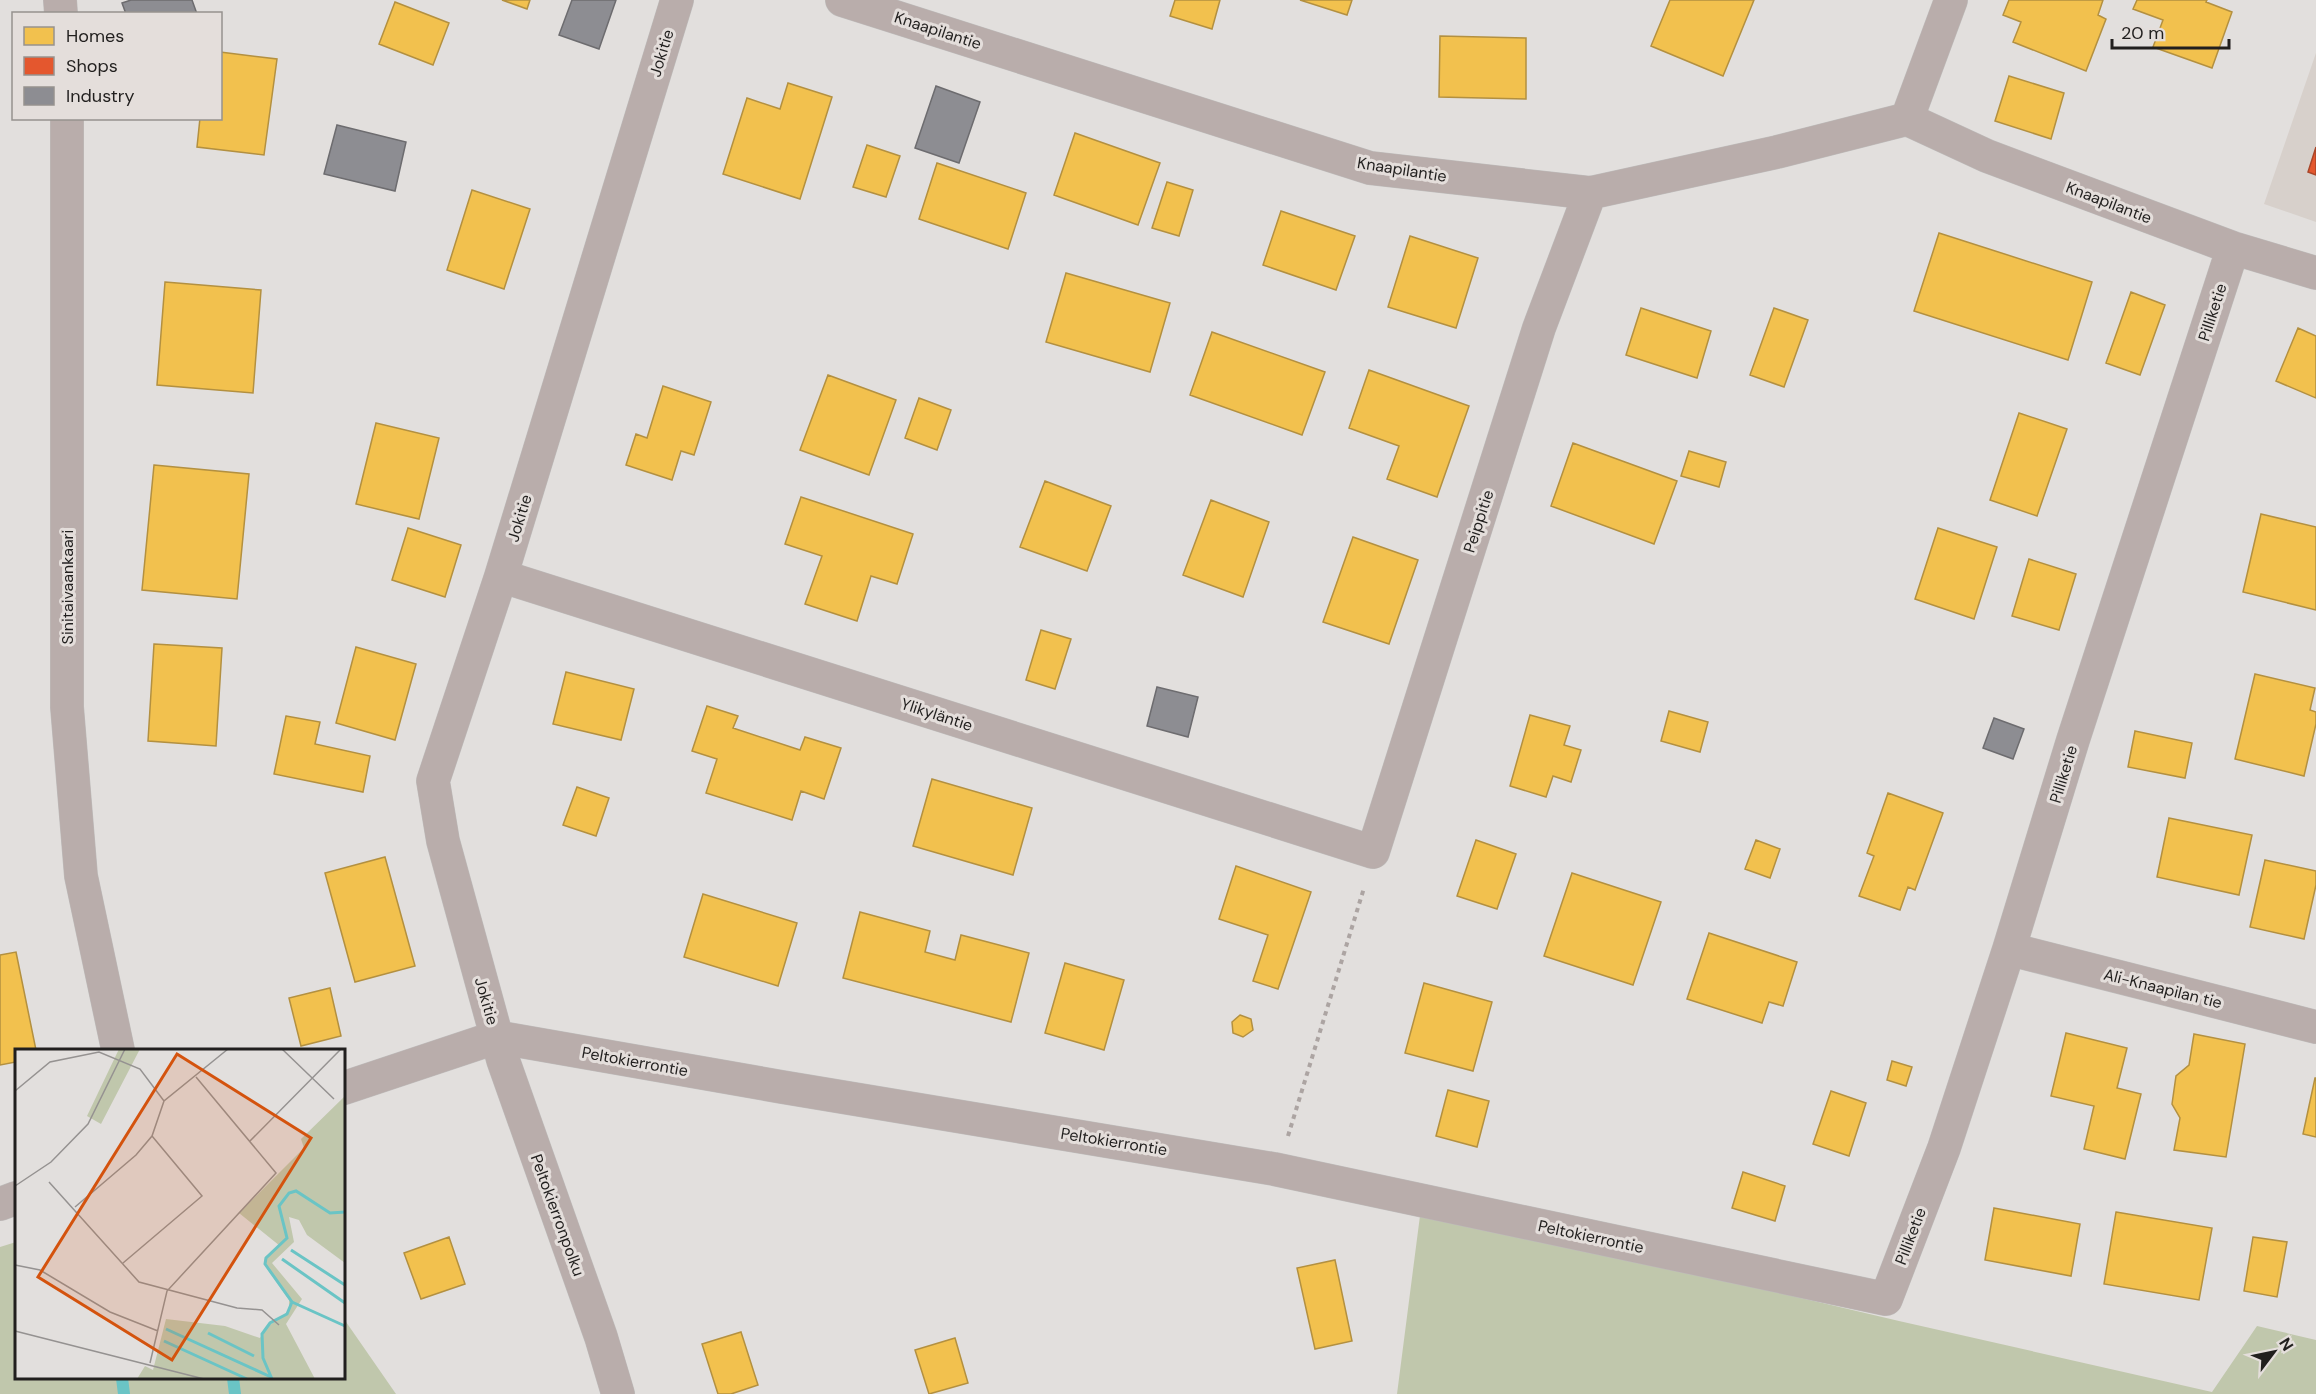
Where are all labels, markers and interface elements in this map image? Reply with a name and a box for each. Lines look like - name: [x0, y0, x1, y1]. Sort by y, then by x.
- street label: Knaapilantie: [892, 7, 984, 54]
- legend: [12, 12, 222, 120]
- scale bar: [2112, 12, 2229, 50]
- text: 20 m: [2121, 21, 2164, 45]
- text: Homes: [66, 24, 124, 48]
- street label: Jokitie: [644, 27, 679, 79]
- text: Shops: [66, 54, 118, 78]
- text: Industry: [66, 84, 135, 108]
- street label: Knaapilantie: [1356, 152, 1448, 187]
- street label: Knaapilantie: [2063, 176, 2155, 228]
- street label: Pilliketie: [2193, 281, 2232, 344]
- street label: Peippitie: [1458, 487, 1498, 555]
- street label: Jokitie: [502, 492, 537, 544]
- street label: Sinitaivaankaari: [57, 530, 78, 644]
- street label: Ylikyläntie: [898, 693, 975, 736]
- street label: Pilliketie: [2045, 743, 2082, 806]
- street label: Ali-Knaapilan tie: [2101, 964, 2224, 1013]
- street label: Jokitie: [470, 975, 503, 1027]
- street label: Peltokierrontie: [580, 1042, 690, 1081]
- inset map: [15, 1049, 345, 1379]
- street label: Peltokierrontie: [1059, 1123, 1169, 1160]
- street label: Peltokierronpolku: [526, 1151, 589, 1279]
- street label: Pilliketie: [1890, 1205, 1931, 1268]
- street label: Peltokierrontie: [1536, 1215, 1646, 1258]
- north arrow: [2244, 1322, 2304, 1382]
- text: N: [2274, 1334, 2298, 1355]

